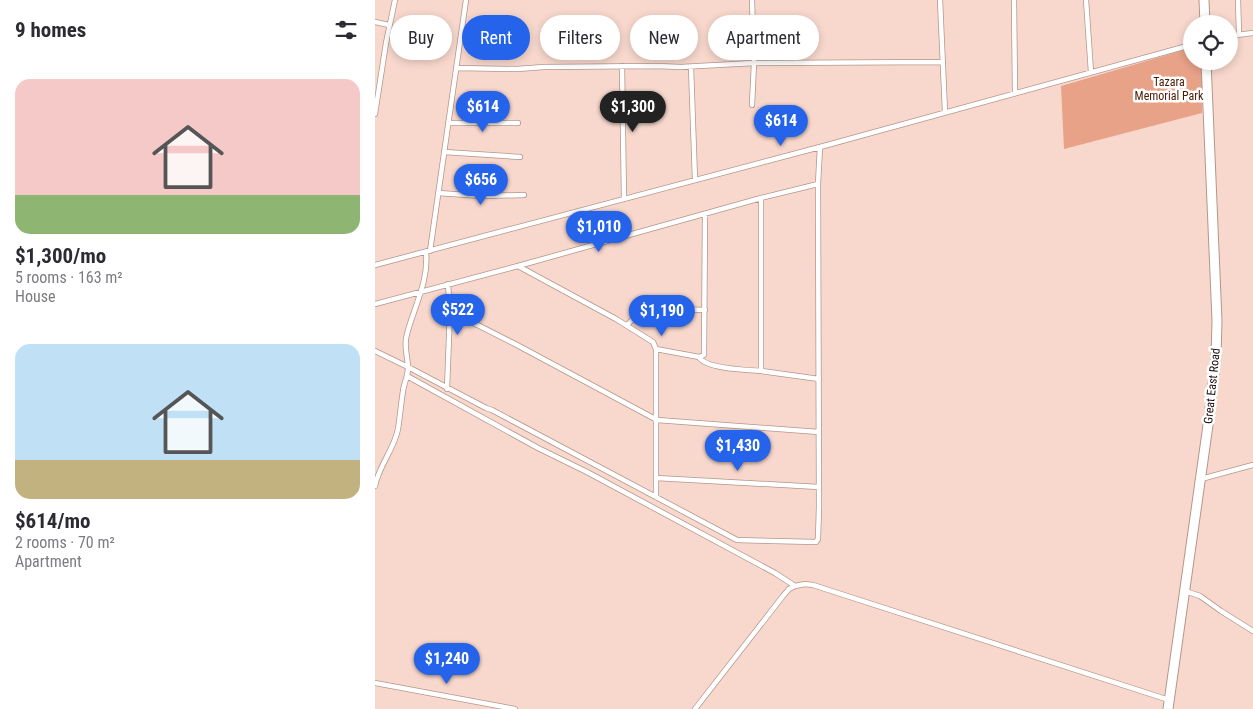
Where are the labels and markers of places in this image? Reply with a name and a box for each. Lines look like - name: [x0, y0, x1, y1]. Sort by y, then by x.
- pin: $614: [453, 90, 513, 133]
- pin: $1,300: [592, 90, 674, 133]
- pin: $614: [751, 104, 811, 147]
- pin: $656: [451, 164, 511, 206]
- pin: $1,010: [558, 210, 640, 253]
- pin: $522: [428, 294, 488, 336]
- pin: $1,190: [621, 294, 703, 337]
- pin: $1,430: [697, 430, 779, 472]
- pin: $1,240: [406, 642, 488, 685]

